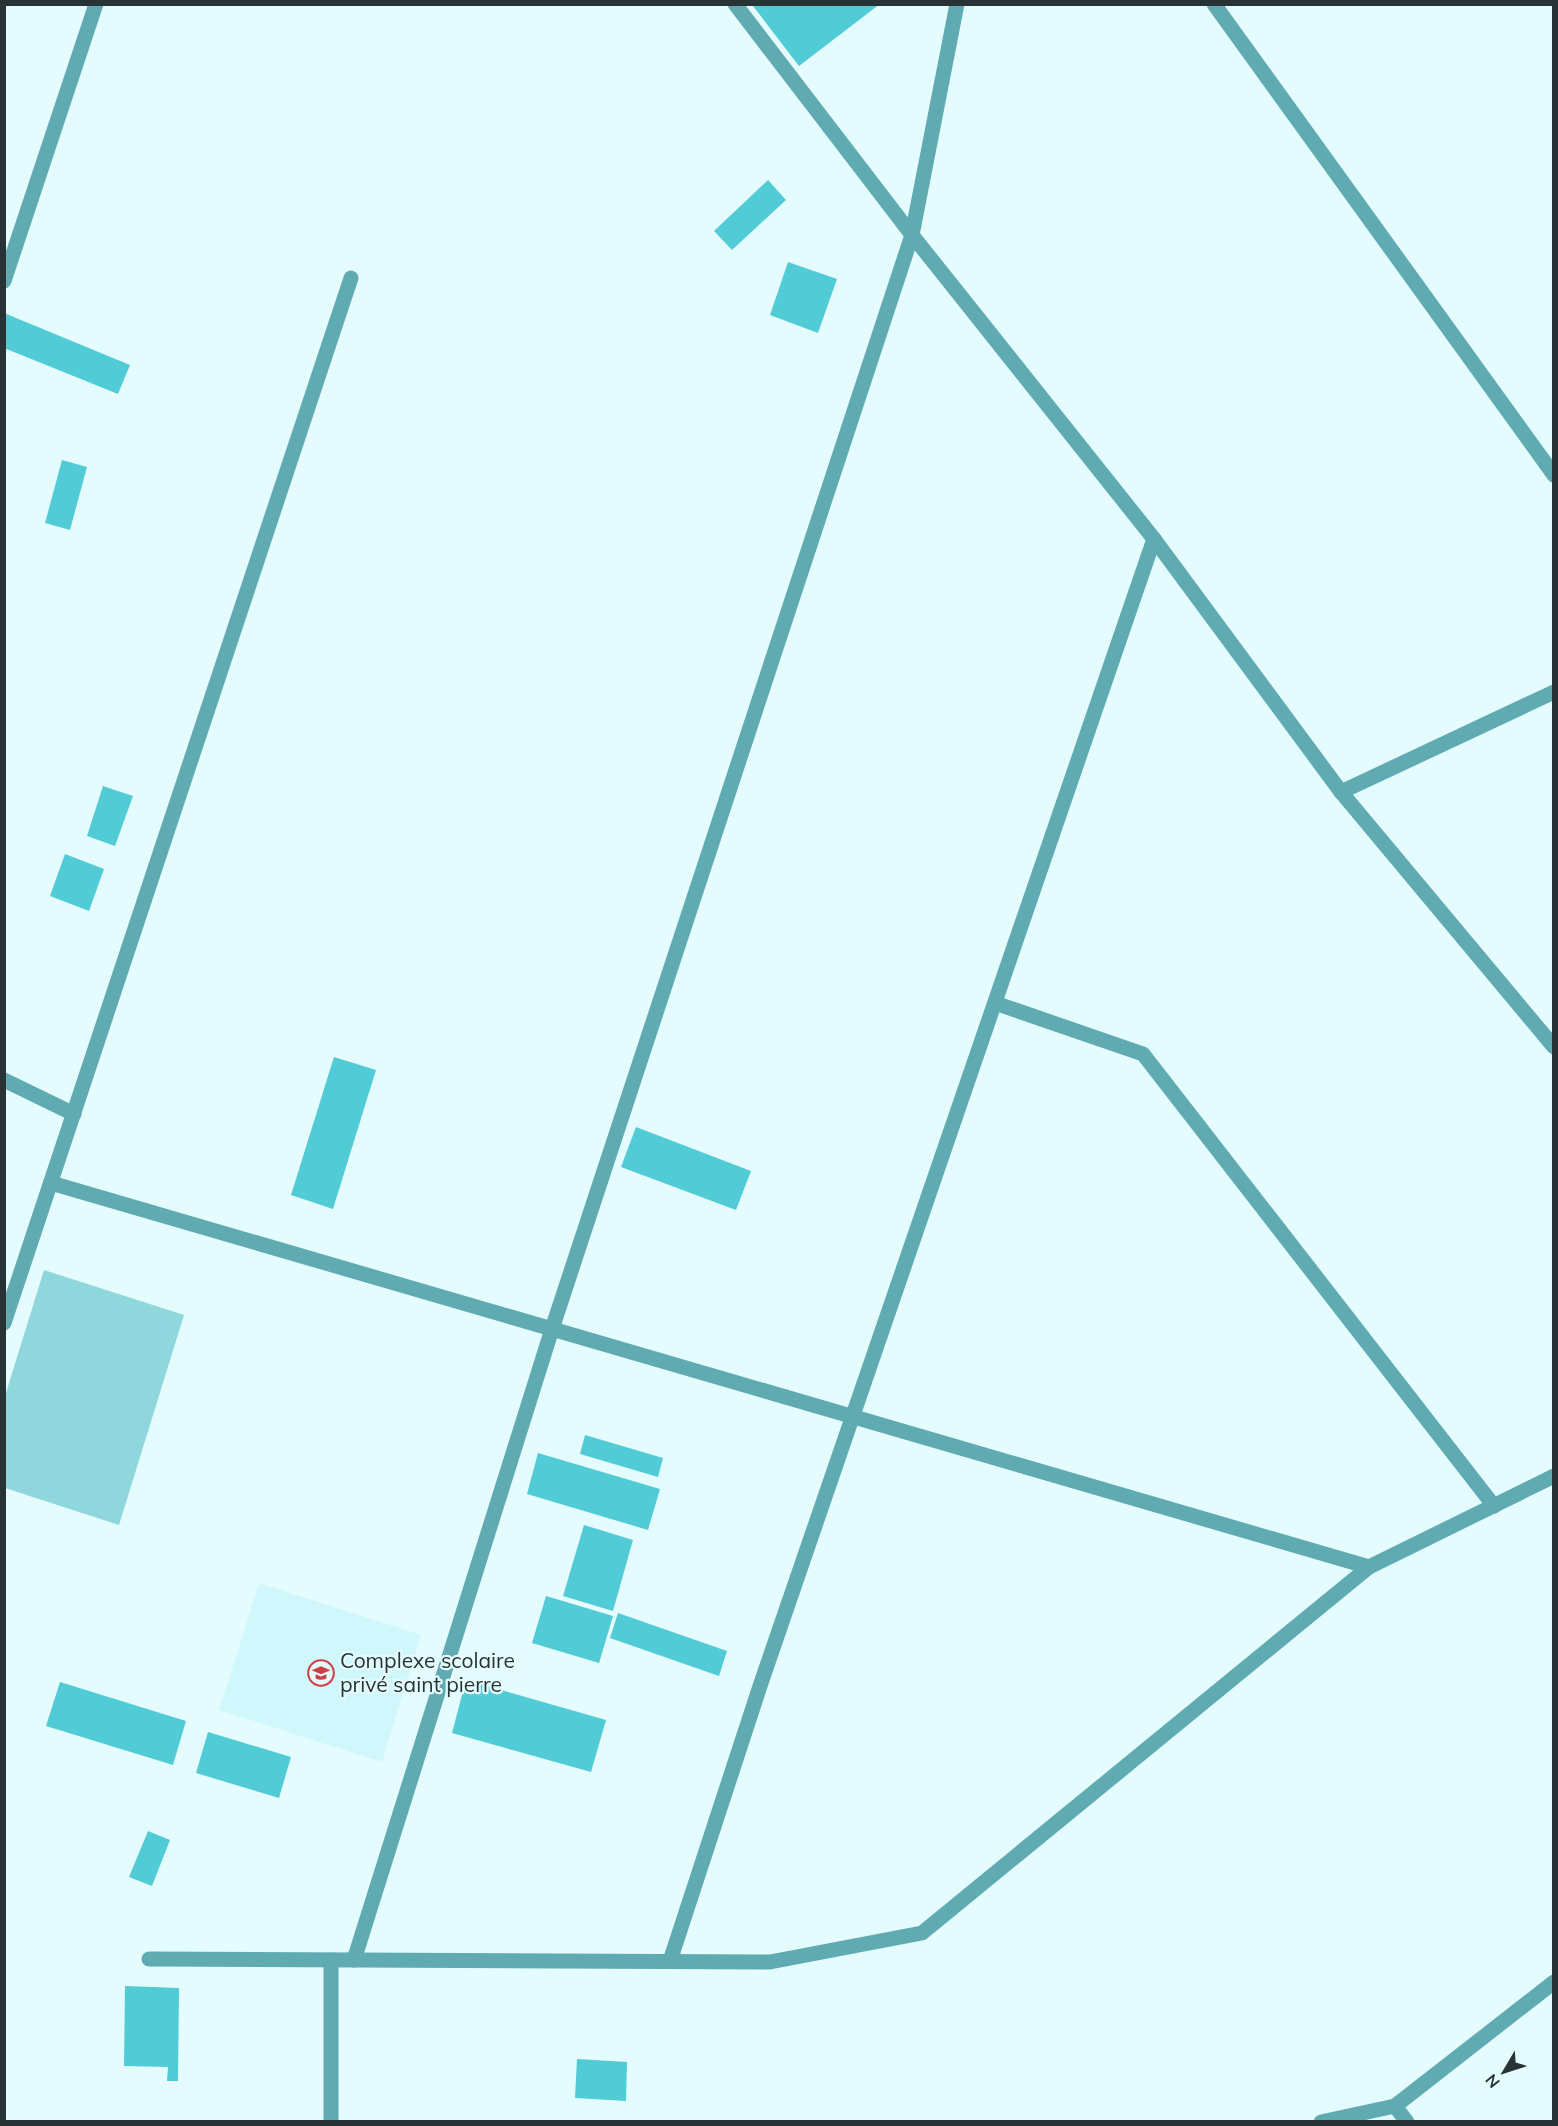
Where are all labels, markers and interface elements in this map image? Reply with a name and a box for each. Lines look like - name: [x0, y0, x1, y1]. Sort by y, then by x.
- place label: Complexe scolaire privé saint pierre: [340, 1647, 515, 1697]
- school or university icon: Complexe scolaire privé saint pierre: [306, 1658, 336, 1688]
- north arrow: [1474, 2042, 1534, 2102]
- text: N: [1481, 2070, 1504, 2092]

